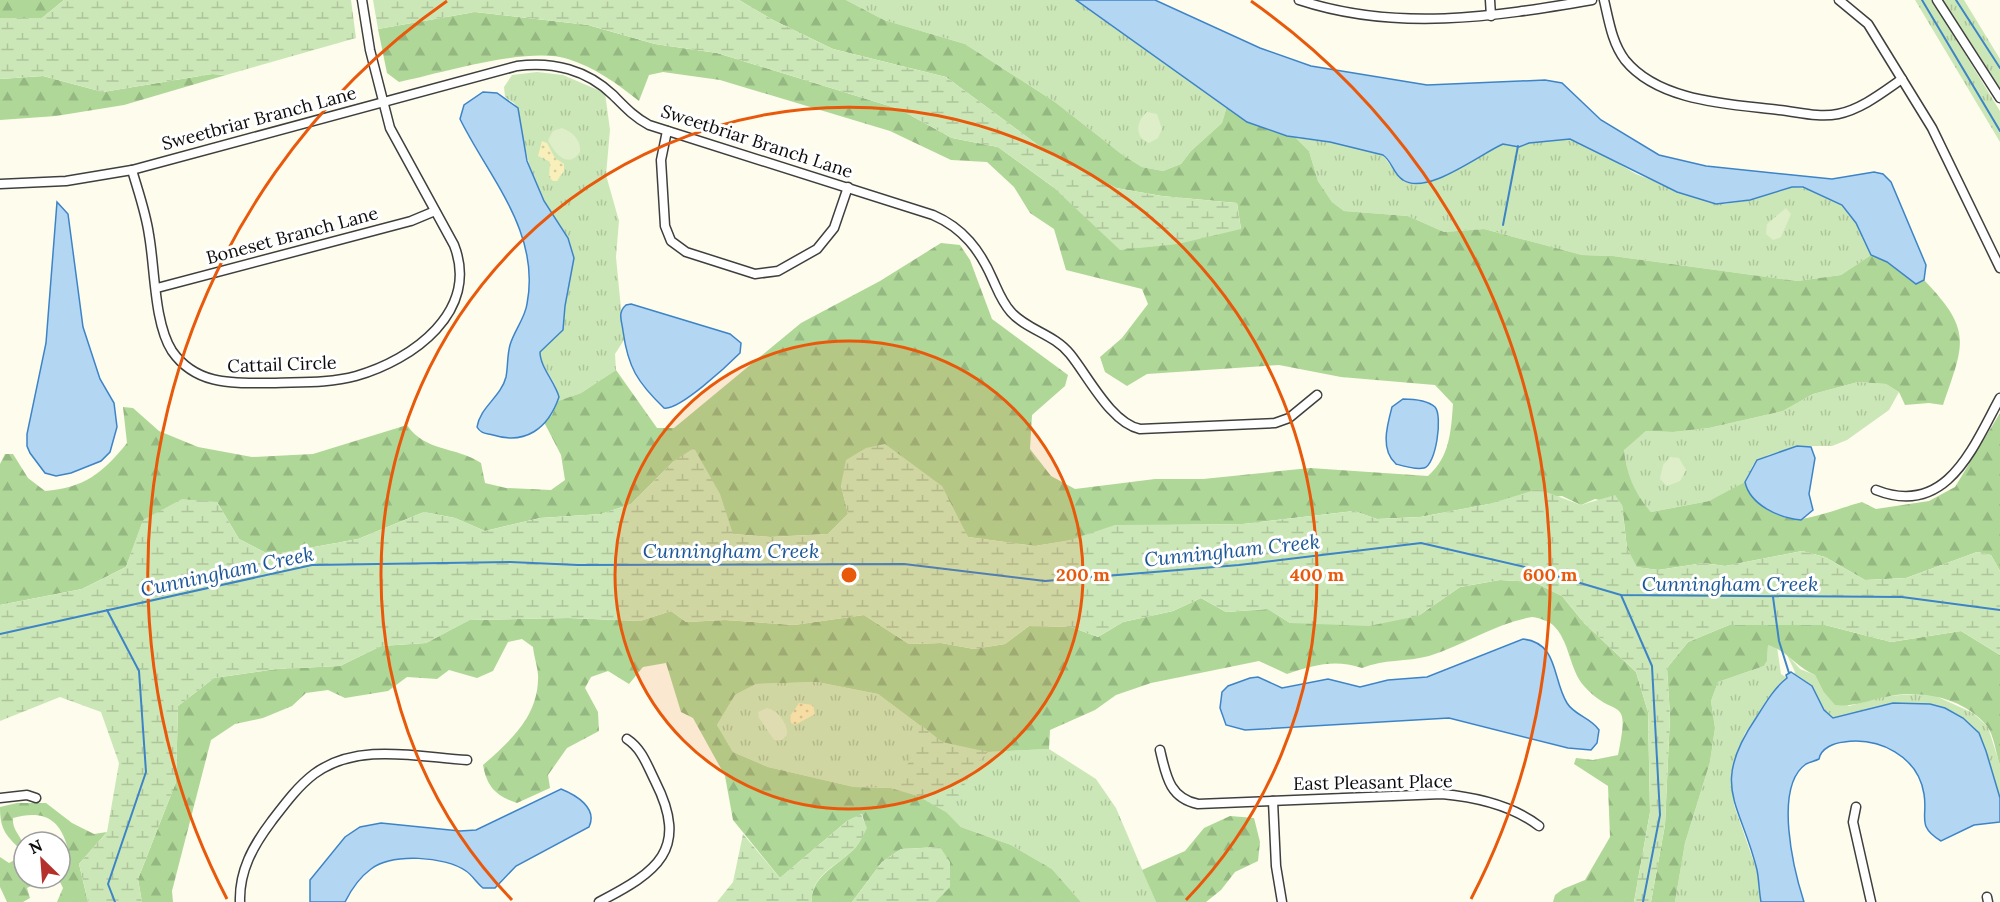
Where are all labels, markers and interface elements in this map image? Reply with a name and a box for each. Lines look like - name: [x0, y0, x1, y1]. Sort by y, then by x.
- street label: Sweetbriar Branch Lane: [159, 81, 359, 155]
- street label: Sweetbriar Branch Lane: [658, 99, 856, 183]
- street label: Boneset Branch Lane: [204, 201, 381, 269]
- street label: Cattail Circle: [227, 351, 337, 377]
- water label: Cunningham Creek: [1143, 528, 1321, 572]
- water label: Cunningham Creek: [643, 538, 819, 563]
- water label: Cunningham Creek: [138, 540, 316, 602]
- text: 200 m: [1056, 563, 1110, 586]
- text: 400 m: [1290, 563, 1344, 586]
- text: 600 m: [1523, 563, 1578, 586]
- centre of rings: [839, 565, 859, 585]
- water label: Cunningham Creek: [1642, 571, 1818, 596]
- street label: East Pleasant Place: [1293, 769, 1453, 795]
- north arrow: [12, 830, 72, 890]
- text: N: [26, 835, 45, 858]

